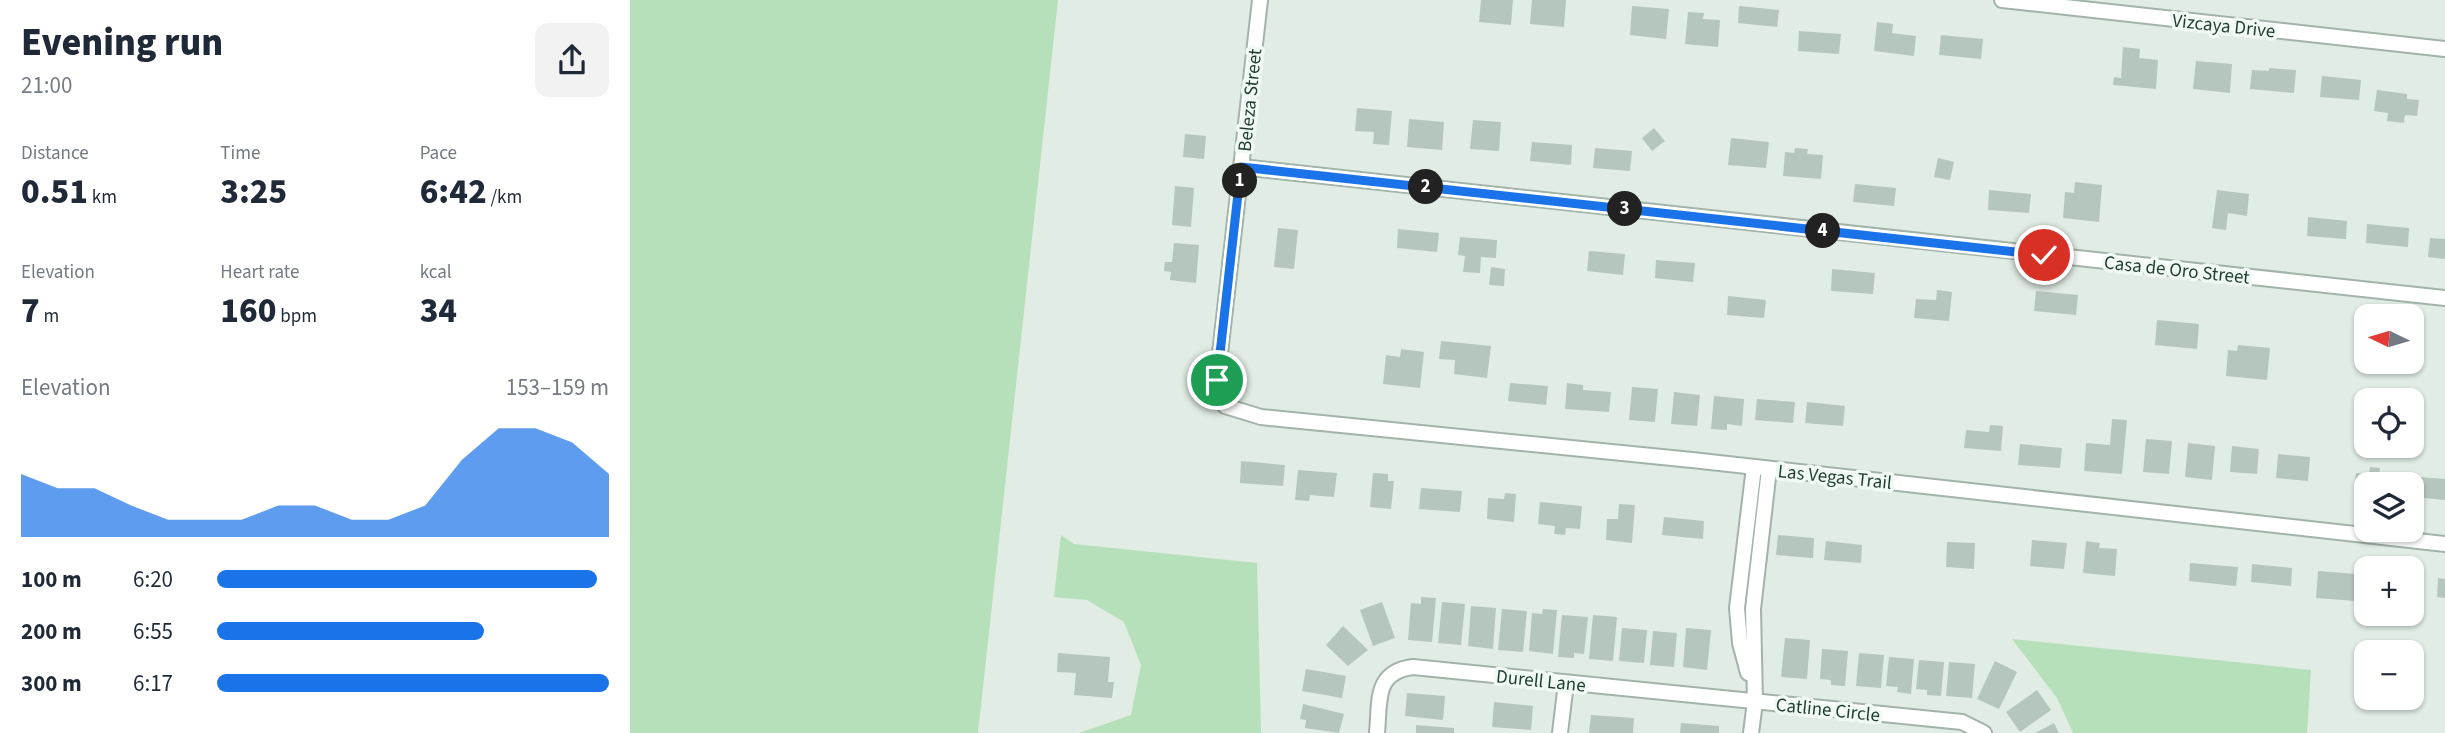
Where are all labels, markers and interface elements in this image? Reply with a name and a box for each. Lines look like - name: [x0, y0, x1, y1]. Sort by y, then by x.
- street label: Vizcaya Drive: [2171, 8, 2277, 45]
- text: Evening run: [21, 16, 223, 70]
- button: share: [535, 23, 609, 97]
- street label: Beleza Street: [1232, 47, 1269, 153]
- text: 21:00: [21, 69, 72, 102]
- text: Distance: [21, 140, 89, 167]
- text: Time: [220, 140, 260, 167]
- text: Pace: [420, 140, 457, 167]
- pin: 1: [1222, 164, 1258, 198]
- text: 0.51: [21, 167, 88, 217]
- text: 3:25: [220, 167, 287, 217]
- text: 6:42: [420, 167, 487, 217]
- text: 1: [1234, 167, 1245, 194]
- pin: 2: [1408, 170, 1444, 204]
- text: 2: [1420, 173, 1431, 200]
- text: km: [88, 184, 117, 211]
- text: /km: [487, 184, 522, 211]
- pin: 3: [1608, 192, 1642, 227]
- text: 3: [1619, 195, 1630, 222]
- pin: 4: [1806, 214, 1840, 248]
- text: 4: [1817, 217, 1828, 244]
- pin: [2014, 225, 2074, 285]
- icon: check: [2025, 236, 2063, 274]
- street label: Casa de Oro Street: [2103, 249, 2252, 292]
- text: Elevation: [21, 259, 95, 286]
- text: Heart rate: [220, 259, 299, 286]
- text: kcal: [420, 259, 452, 286]
- text: 7: [21, 286, 40, 336]
- text: 160: [220, 286, 276, 336]
- text: 34: [420, 286, 457, 336]
- text: m: [40, 303, 59, 330]
- text: bpm: [276, 303, 317, 330]
- north arrow: [2354, 304, 2424, 374]
- map controls: [2354, 304, 2424, 710]
- pin: [1187, 350, 1247, 410]
- icon: arrive: [1198, 361, 1236, 399]
- text: Elevation: [21, 371, 111, 404]
- text: 153–159 m: [506, 371, 609, 404]
- button: locate: [2354, 388, 2424, 458]
- street label: Las Vegas Trail: [1777, 458, 1893, 497]
- button: layers: [2354, 472, 2424, 542]
- button: +: [2354, 556, 2424, 626]
- text: 100 m: [21, 563, 82, 596]
- text: 6:20: [133, 563, 173, 596]
- text: 200 m: [21, 615, 82, 648]
- text: 6:55: [133, 615, 173, 648]
- button: −: [2354, 640, 2424, 710]
- street label: Durell Lane: [1495, 663, 1587, 700]
- text: 300 m: [21, 667, 82, 700]
- text: 6:17: [133, 667, 173, 700]
- street label: Catline Circle: [1774, 692, 1881, 729]

